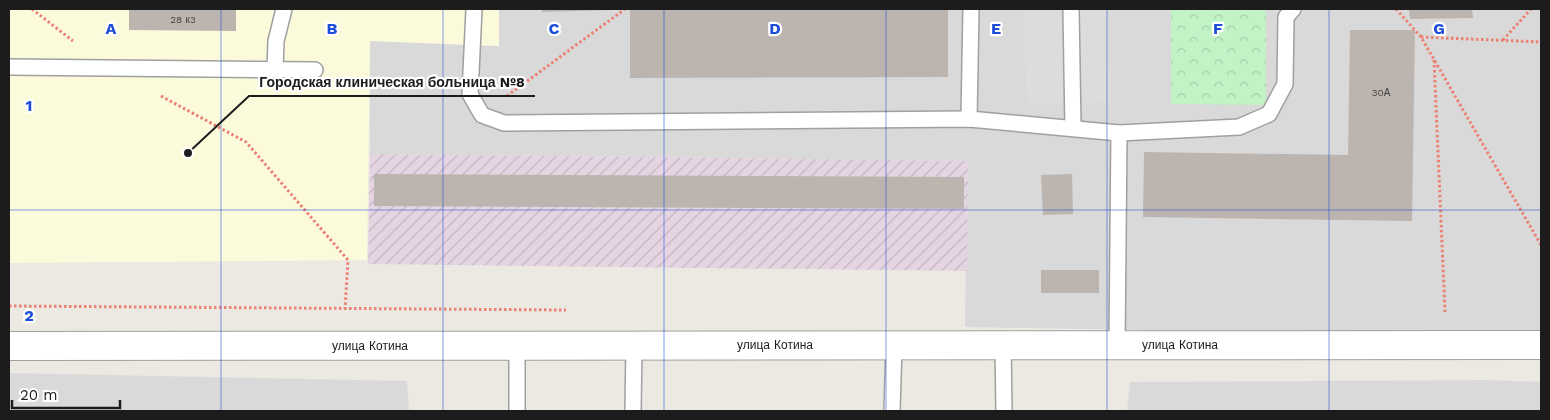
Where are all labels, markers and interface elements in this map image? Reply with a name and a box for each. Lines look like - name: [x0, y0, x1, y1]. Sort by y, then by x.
- house number: 28 к3: [170, 14, 196, 25]
- text: A: [106, 19, 117, 38]
- text: B: [327, 19, 338, 38]
- text: C: [549, 19, 560, 38]
- text: D: [769, 19, 781, 38]
- text: E: [991, 19, 1001, 38]
- text: F: [1213, 19, 1223, 38]
- text: G: [1433, 19, 1445, 38]
- callout: Городская клиническая больница №8: [249, 67, 535, 96]
- text: Городская клиническая больница №8: [259, 74, 525, 90]
- house number: 30А: [1372, 87, 1391, 98]
- text: 1: [26, 96, 32, 115]
- text: 2: [24, 306, 34, 325]
- street label: улица Котина: [737, 338, 813, 352]
- street label: улица Котина: [1142, 338, 1218, 352]
- street label: улица Котина: [332, 339, 408, 353]
- scale bar: [12, 378, 120, 410]
- text: 20 m: [20, 386, 58, 404]

